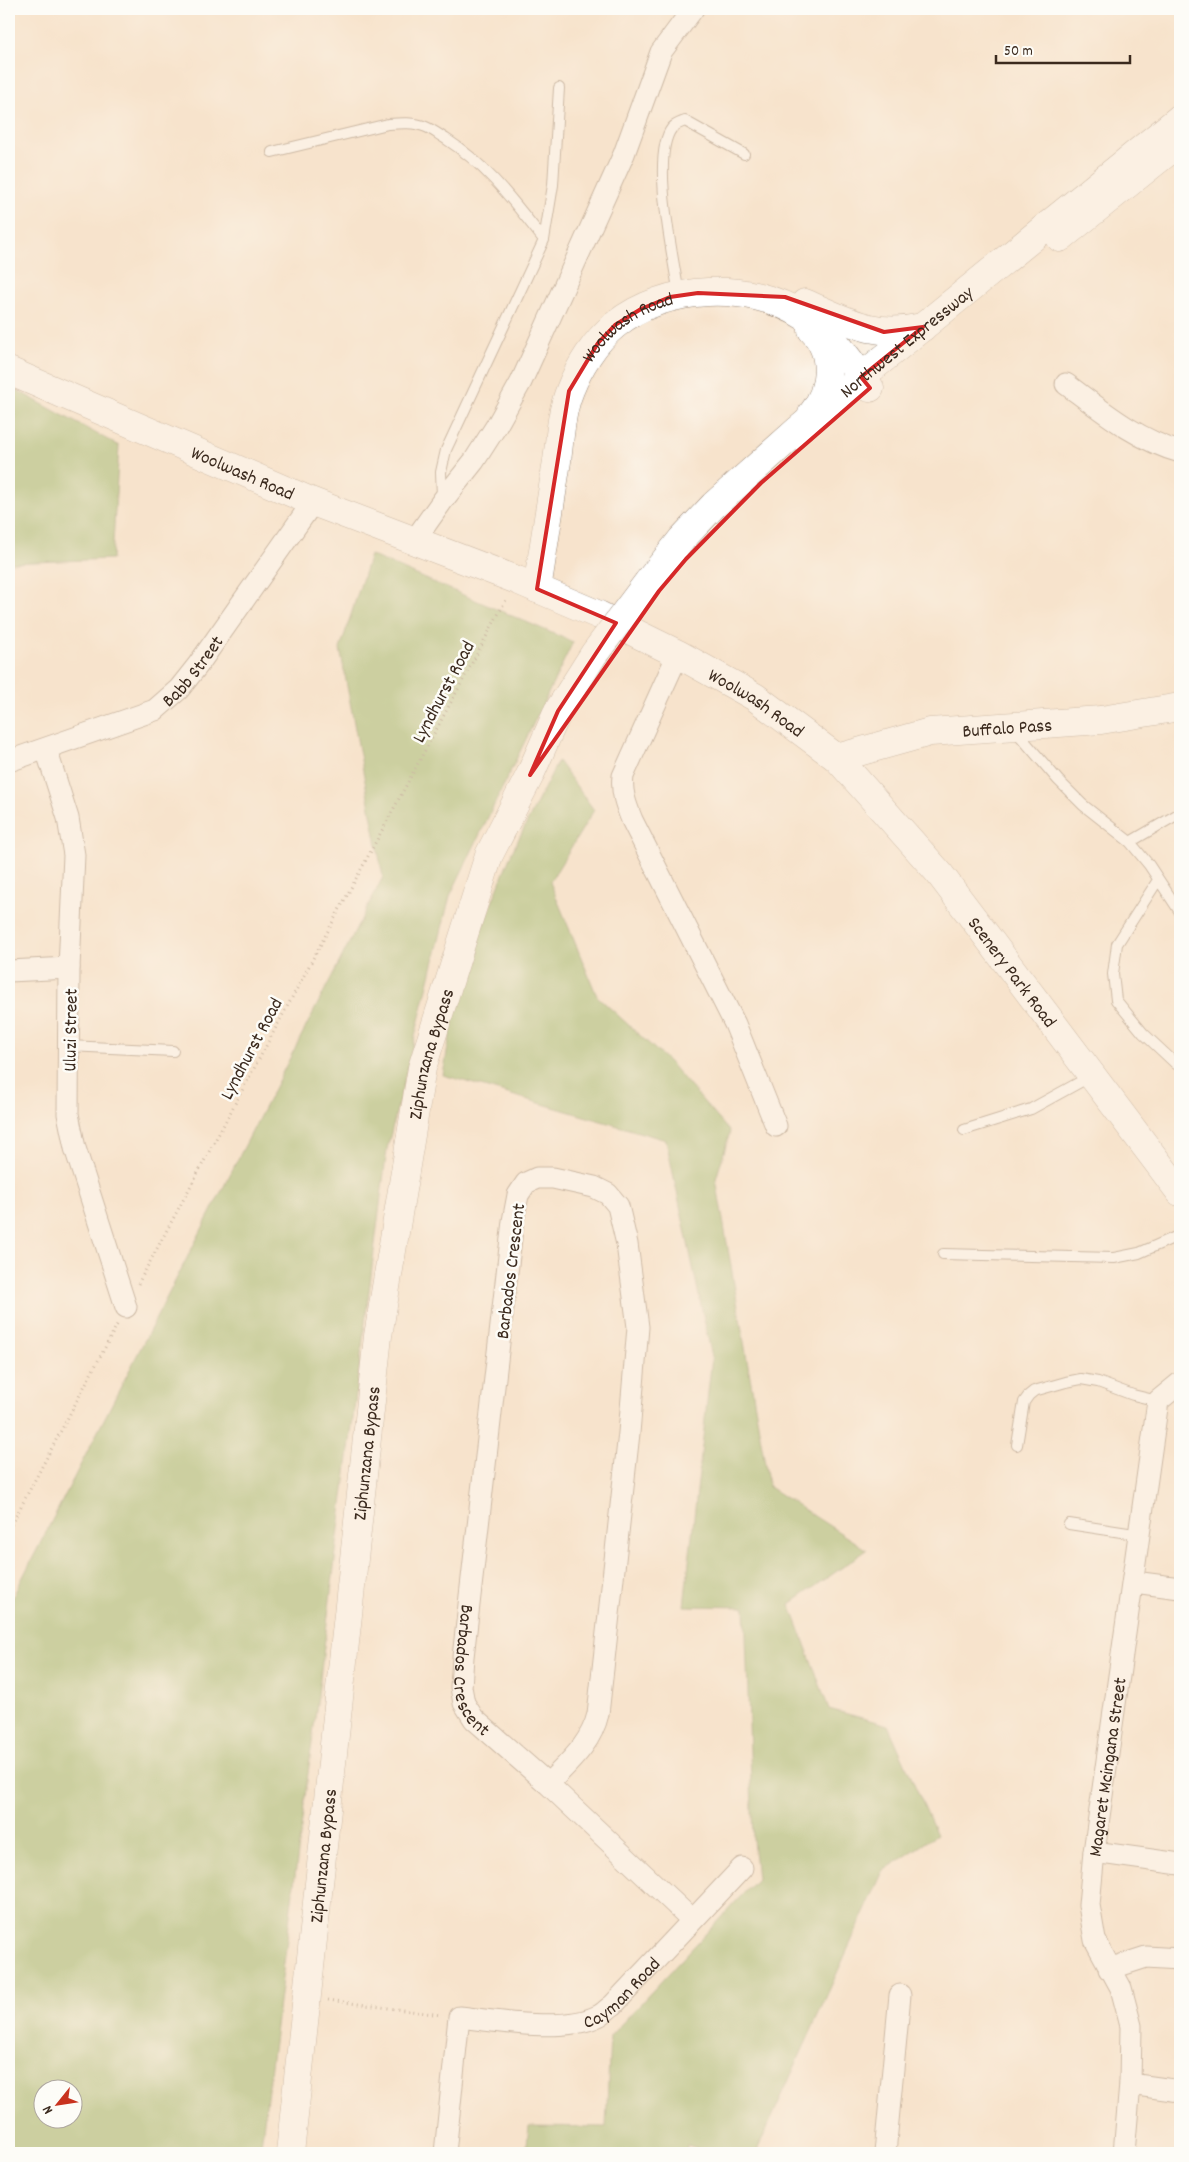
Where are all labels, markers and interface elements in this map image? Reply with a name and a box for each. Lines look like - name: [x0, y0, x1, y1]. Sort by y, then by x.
- scale bar: [996, 32, 1130, 64]
- text: 50 m: [1004, 41, 1033, 63]
- street label: Northwest Expressway: [835, 281, 981, 406]
- street label: Woolwash Road: [577, 287, 677, 369]
- street label: Woolwash Road: [186, 441, 298, 509]
- street label: Babb Street: [157, 631, 232, 715]
- street label: Lyndhurst Road: [407, 637, 483, 748]
- street label: Woolwash Road: [702, 663, 808, 746]
- street label: Buffalo Pass: [962, 713, 1053, 747]
- street label: Scenery Park Road: [960, 912, 1061, 1035]
- street label: Ziphunzana Bypass: [404, 986, 463, 1122]
- street label: Uluzi Street: [58, 988, 87, 1072]
- street label: Lyndhurst Road: [215, 994, 291, 1105]
- street label: Barbados Crescent: [491, 1202, 534, 1341]
- street label: Ziphunzana Bypass: [348, 1385, 390, 1522]
- street label: Barbados Crescent: [444, 1603, 495, 1744]
- street label: Magaret Mcingana Street: [1084, 1676, 1136, 1859]
- street label: Ziphunzana Bypass: [305, 1788, 346, 1925]
- street label: Cayman Road: [581, 1953, 668, 2038]
- north arrow: [32, 2080, 82, 2130]
- text: N: [38, 2101, 59, 2117]

